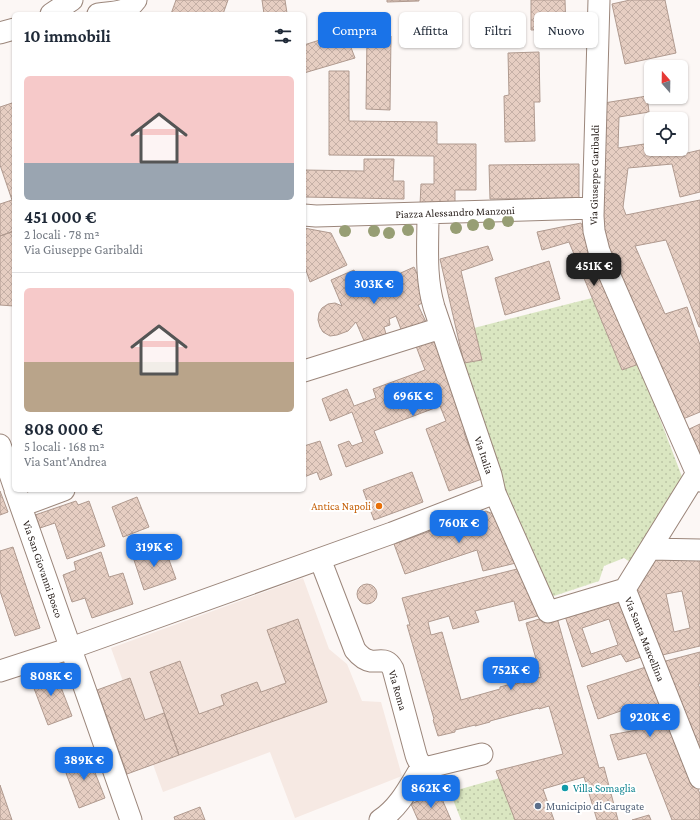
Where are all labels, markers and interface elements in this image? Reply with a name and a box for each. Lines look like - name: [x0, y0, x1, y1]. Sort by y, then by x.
- chip: Compra: [318, 12, 391, 48]
- chip: Affitta: [399, 12, 462, 48]
- chip: Filtri: [470, 12, 526, 48]
- chip: Nuovo: [534, 12, 598, 48]
- icon: filters: [272, 25, 294, 47]
- text: 10 immobili: [24, 27, 111, 46]
- north arrow: [644, 60, 688, 104]
- map controls: [644, 60, 688, 156]
- icon: home: [123, 102, 195, 174]
- button: locate: [644, 112, 688, 156]
- street label: Via Giuseppe Garibaldi: [587, 125, 602, 225]
- street label: Piazza Alessandro Manzoni: [395, 204, 515, 220]
- text: 451 000 €: [24, 208, 96, 227]
- text: 2 locali · 78 m²: [24, 227, 100, 242]
- text: Via Giuseppe Garibaldi: [24, 242, 143, 257]
- pin: 451K €: [561, 253, 627, 287]
- text: 451K €: [575, 258, 613, 273]
- pin: 303K €: [341, 271, 407, 305]
- text: 303K €: [354, 276, 394, 291]
- icon: home: [123, 314, 195, 386]
- pin: 696K €: [380, 383, 446, 417]
- text: 696K €: [393, 388, 433, 403]
- text: 808 000 €: [24, 420, 103, 439]
- street label: Via Italia: [472, 435, 496, 475]
- text: 5 locali · 168 m²: [24, 439, 105, 454]
- text: Via Sant'Andrea: [24, 454, 107, 469]
- place label: Antica Napoli: [311, 500, 371, 513]
- marker: Antica Napoli: [374, 501, 384, 511]
- pin: 760K €: [426, 510, 492, 544]
- text: 760K €: [439, 515, 479, 530]
- street label: Via San Giovanni Bosco: [21, 519, 65, 620]
- pin: 319K €: [121, 534, 187, 568]
- text: 319K €: [135, 539, 173, 554]
- street label: Via Santa Marcellina: [623, 595, 667, 683]
- pin: 752K €: [478, 657, 544, 691]
- text: 752K €: [492, 662, 530, 677]
- pin: 808K €: [18, 663, 84, 697]
- text: 808K €: [30, 668, 72, 683]
- street label: Via Roma: [387, 668, 409, 712]
- pin: 920K €: [617, 704, 683, 738]
- text: 920K €: [630, 709, 670, 724]
- pin: 389K €: [51, 747, 117, 781]
- text: 389K €: [64, 752, 104, 767]
- pin: 862K €: [398, 775, 464, 809]
- text: 862K €: [411, 780, 451, 795]
- place label: Villa Somaglia: [573, 782, 636, 795]
- marker: Villa Somaglia: [560, 783, 570, 793]
- place label: Municipio di Carugate: [546, 800, 644, 813]
- marker: Municipio di Carugate: [533, 801, 543, 811]

